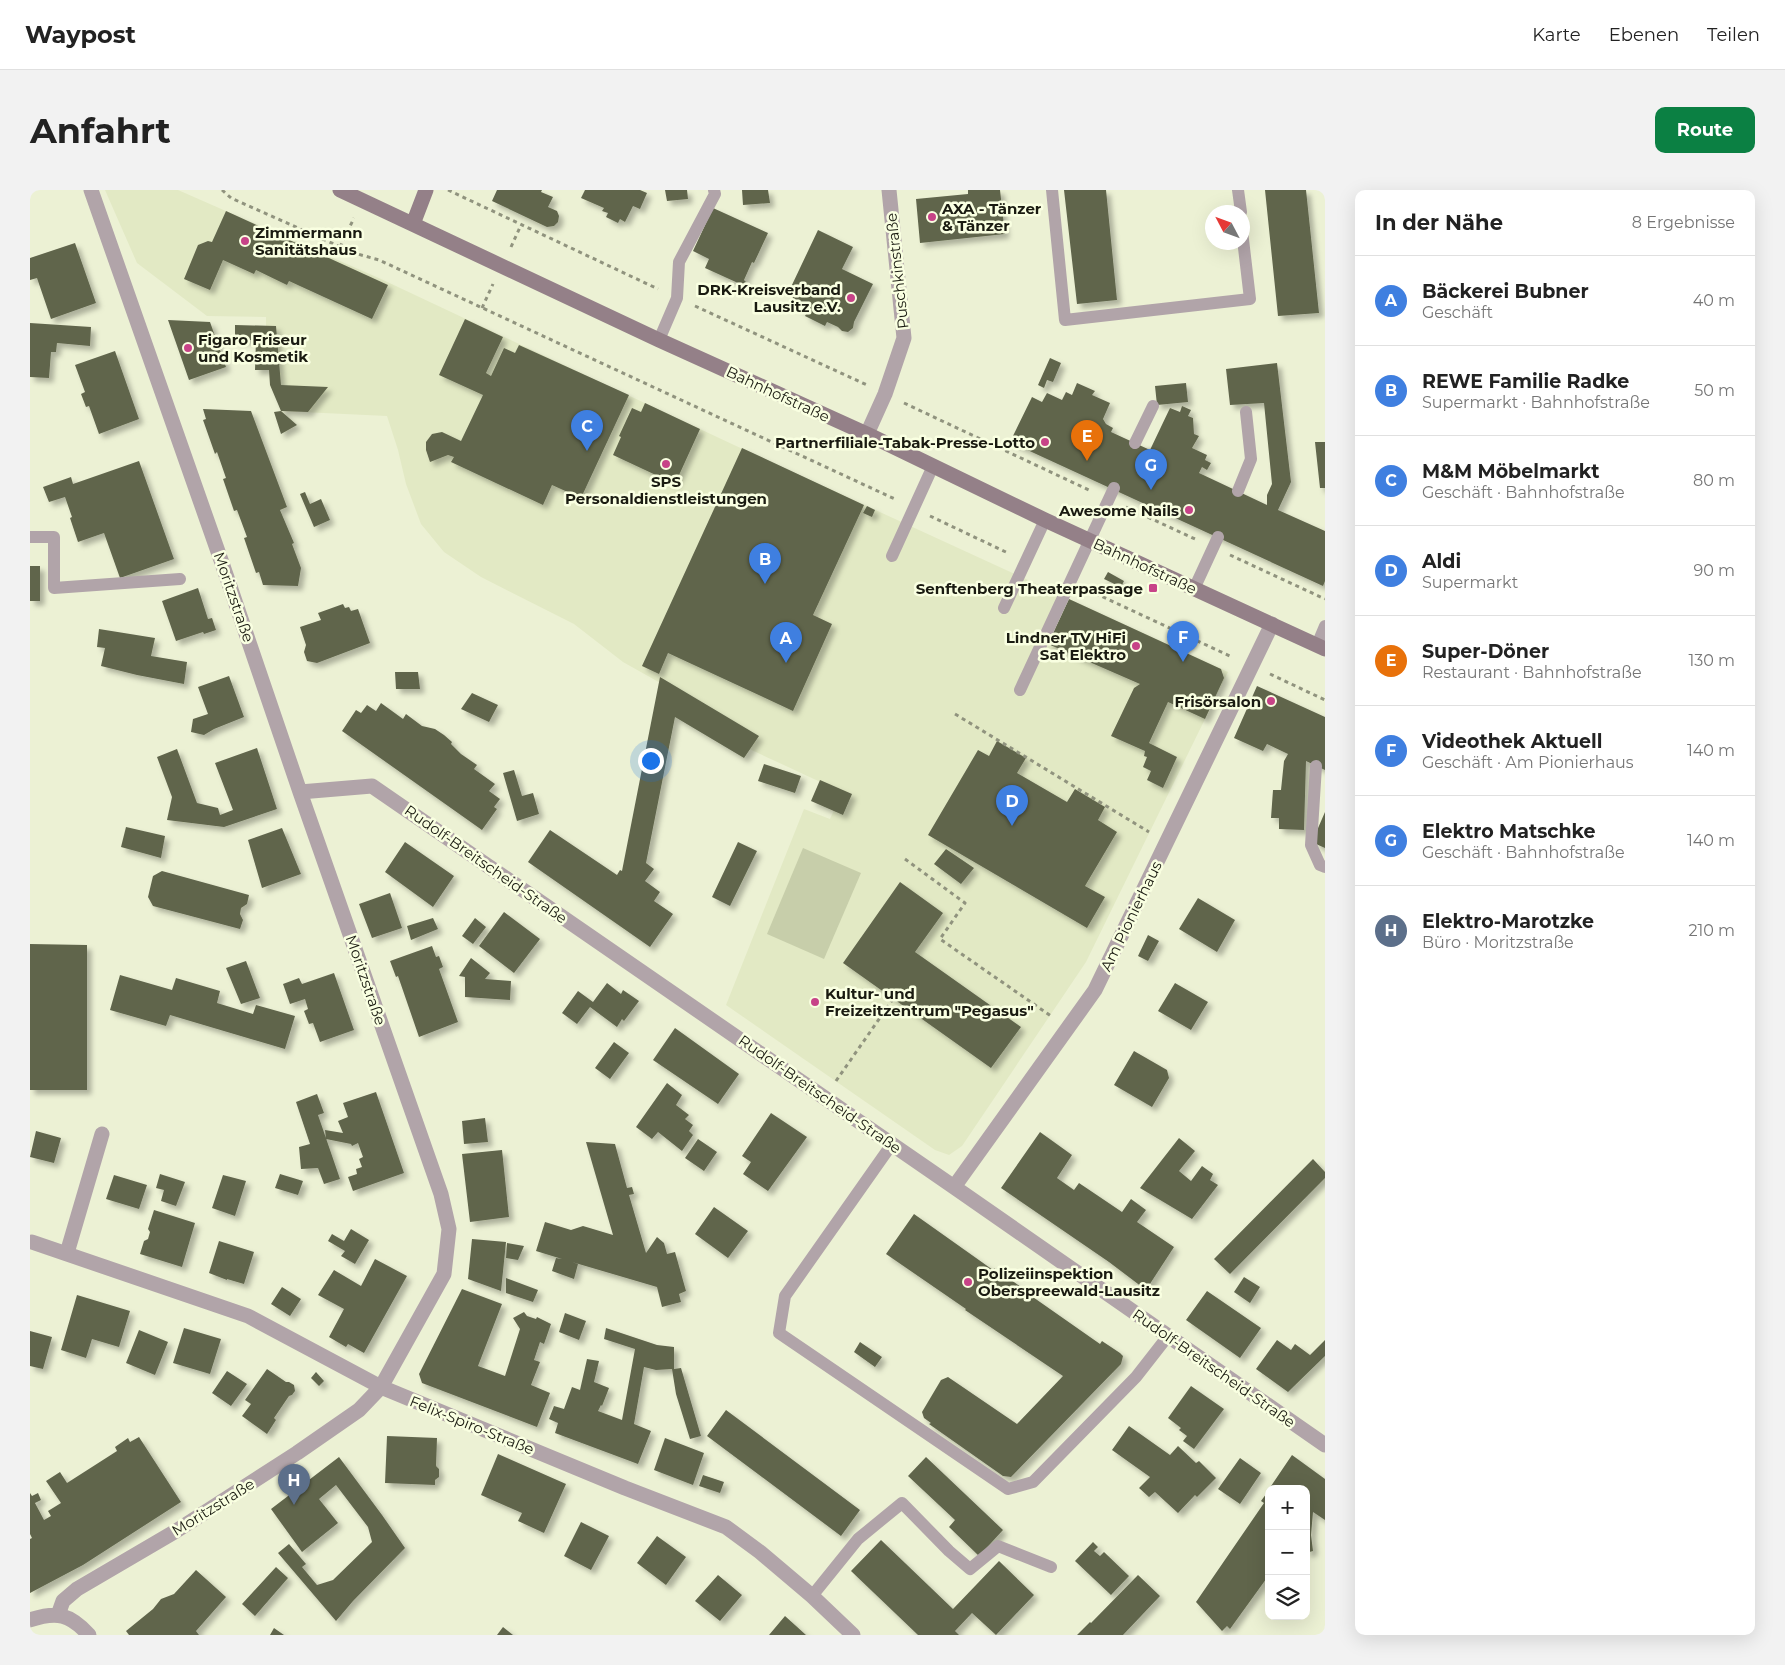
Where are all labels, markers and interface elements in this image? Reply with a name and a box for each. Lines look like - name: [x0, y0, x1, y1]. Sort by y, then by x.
- text: Waypost: [25, 20, 136, 49]
- text: Karte: [1532, 24, 1581, 46]
- text: Ebenen: [1609, 24, 1679, 46]
- text: Teilen: [1707, 24, 1760, 46]
- button: Route: [1655, 107, 1755, 153]
- text: Anfahrt: [30, 109, 171, 152]
- place label: AXA - Tänzer & Tänzer: [941, 199, 1042, 235]
- north arrow: [1205, 205, 1250, 250]
- text: In der Nähe: [1375, 210, 1503, 235]
- marker: AXA - Tänzer & Tänzer: [926, 211, 938, 223]
- street label: Puschkinstraße: [881, 212, 913, 330]
- text: 8 Ergebnisse: [1632, 213, 1735, 232]
- place label: Zimmermann Sanitätshaus: [255, 223, 363, 259]
- marker: Zimmermann Sanitätshaus: [239, 235, 251, 247]
- place label: DRK-Kreisverband Lausitz e.V.: [697, 280, 841, 316]
- text: Bäckerei Bubner: [1422, 280, 1589, 303]
- text: A: [1385, 291, 1397, 310]
- text: 40 m: [1693, 291, 1735, 310]
- marker: DRK-Kreisverband Lausitz e.V.: [845, 292, 857, 304]
- text: Geschäft: [1422, 303, 1493, 322]
- place label: Figaro Friseur und Kosmetik: [198, 330, 308, 366]
- marker: Figaro Friseur und Kosmetik: [182, 342, 194, 354]
- street label: Bahnhofstraße: [723, 362, 833, 426]
- text: REWE Familie Radke: [1422, 370, 1629, 393]
- text: B: [1385, 381, 1397, 400]
- text: 50 m: [1694, 381, 1735, 400]
- text: Supermarkt · Bahnhofstraße: [1422, 393, 1650, 412]
- pin: C: [571, 410, 603, 451]
- pin: E: [1071, 420, 1103, 461]
- place label: Partnerfiliale-Tabak-Presse-Lotto: [775, 433, 1035, 452]
- marker: Partnerfiliale-Tabak-Presse-Lotto: [1039, 436, 1051, 448]
- pin: G: [1135, 449, 1167, 490]
- marker: SPS Personaldienstleistungen: [660, 458, 672, 470]
- text: M&M Möbelmarkt: [1422, 460, 1599, 483]
- text: C: [1385, 471, 1397, 490]
- text: 80 m: [1693, 471, 1735, 490]
- place label: SPS Personaldienstleistungen: [565, 472, 767, 508]
- text: Geschäft · Bahnhofstraße: [1422, 483, 1625, 502]
- place label: Awesome Nails: [1058, 501, 1179, 520]
- marker: Awesome Nails: [1183, 504, 1195, 516]
- street label: Bahnhofstraße: [1090, 534, 1200, 598]
- pin: B: [749, 543, 781, 584]
- street label: Moritzstraße: [210, 549, 258, 645]
- text: Aldi: [1422, 550, 1461, 573]
- text: D: [1384, 561, 1398, 580]
- text: 90 m: [1693, 561, 1735, 580]
- text: Supermarkt: [1422, 573, 1518, 592]
- place label: Senftenberg Theaterpassage: [916, 579, 1143, 598]
- marker: Senftenberg Theaterpassage: [1147, 582, 1159, 594]
- pin: F: [1167, 621, 1199, 662]
- pin: A: [770, 622, 802, 663]
- place label: Lindner TV HiFi Sat Elektro: [1006, 628, 1126, 664]
- marker: Lindner TV HiFi Sat Elektro: [1130, 640, 1142, 652]
- text: Super-Döner: [1422, 640, 1549, 663]
- text: E: [1386, 651, 1396, 670]
- text: 130 m: [1688, 651, 1735, 670]
- text: Restaurant · Bahnhofstraße: [1422, 663, 1642, 682]
- place label: Frisörsalon: [1174, 692, 1261, 711]
- marker: Frisörsalon: [1265, 695, 1277, 707]
- text: Videothek Aktuell: [1422, 730, 1602, 753]
- text: F: [1386, 741, 1396, 760]
- text: 140 m: [1687, 741, 1735, 760]
- your location: [638, 748, 664, 774]
- text: Geschäft · Am Pionierhaus: [1422, 753, 1634, 772]
- pin: D: [996, 785, 1028, 826]
- street label: Rudolf-Breitscheid-Straße: [401, 800, 571, 928]
- text: Elektro Matschke: [1422, 820, 1596, 843]
- text: G: [1385, 831, 1397, 850]
- text: 140 m: [1687, 831, 1735, 850]
- text: Geschäft · Bahnhofstraße: [1422, 843, 1625, 862]
- street label: Am Pionierhaus: [1096, 858, 1166, 974]
- text: Elektro-Marotzke: [1422, 910, 1594, 933]
- text: H: [1385, 921, 1397, 940]
- text: 210 m: [1688, 921, 1735, 940]
- street label: Moritzstraße: [342, 932, 390, 1028]
- text: Büro · Moritzstraße: [1422, 933, 1574, 952]
- place label: Kultur- und Freizeitzentrum "Pegasus": [825, 984, 1034, 1020]
- marker: Kultur- und Freizeitzentrum "Pegasus": [809, 996, 821, 1008]
- street label: Rudolf-Breitscheid-Straße: [735, 1030, 905, 1158]
- place label: Polizeiinspektion Oberspreewald-Lausitz: [978, 1264, 1160, 1300]
- marker: Polizeiinspektion Oberspreewald-Lausitz: [962, 1276, 974, 1288]
- street label: Rudolf-Breitscheid-Straße: [1129, 1304, 1299, 1432]
- street label: Felix-Spiro-Straße: [407, 1391, 537, 1459]
- pin: H: [278, 1464, 310, 1505]
- street label: Moritzstraße: [168, 1474, 258, 1540]
- map controls: [1265, 1485, 1310, 1620]
- button: +: [1265, 1485, 1310, 1530]
- button: −: [1265, 1530, 1310, 1575]
- button: layers: [1265, 1575, 1310, 1620]

